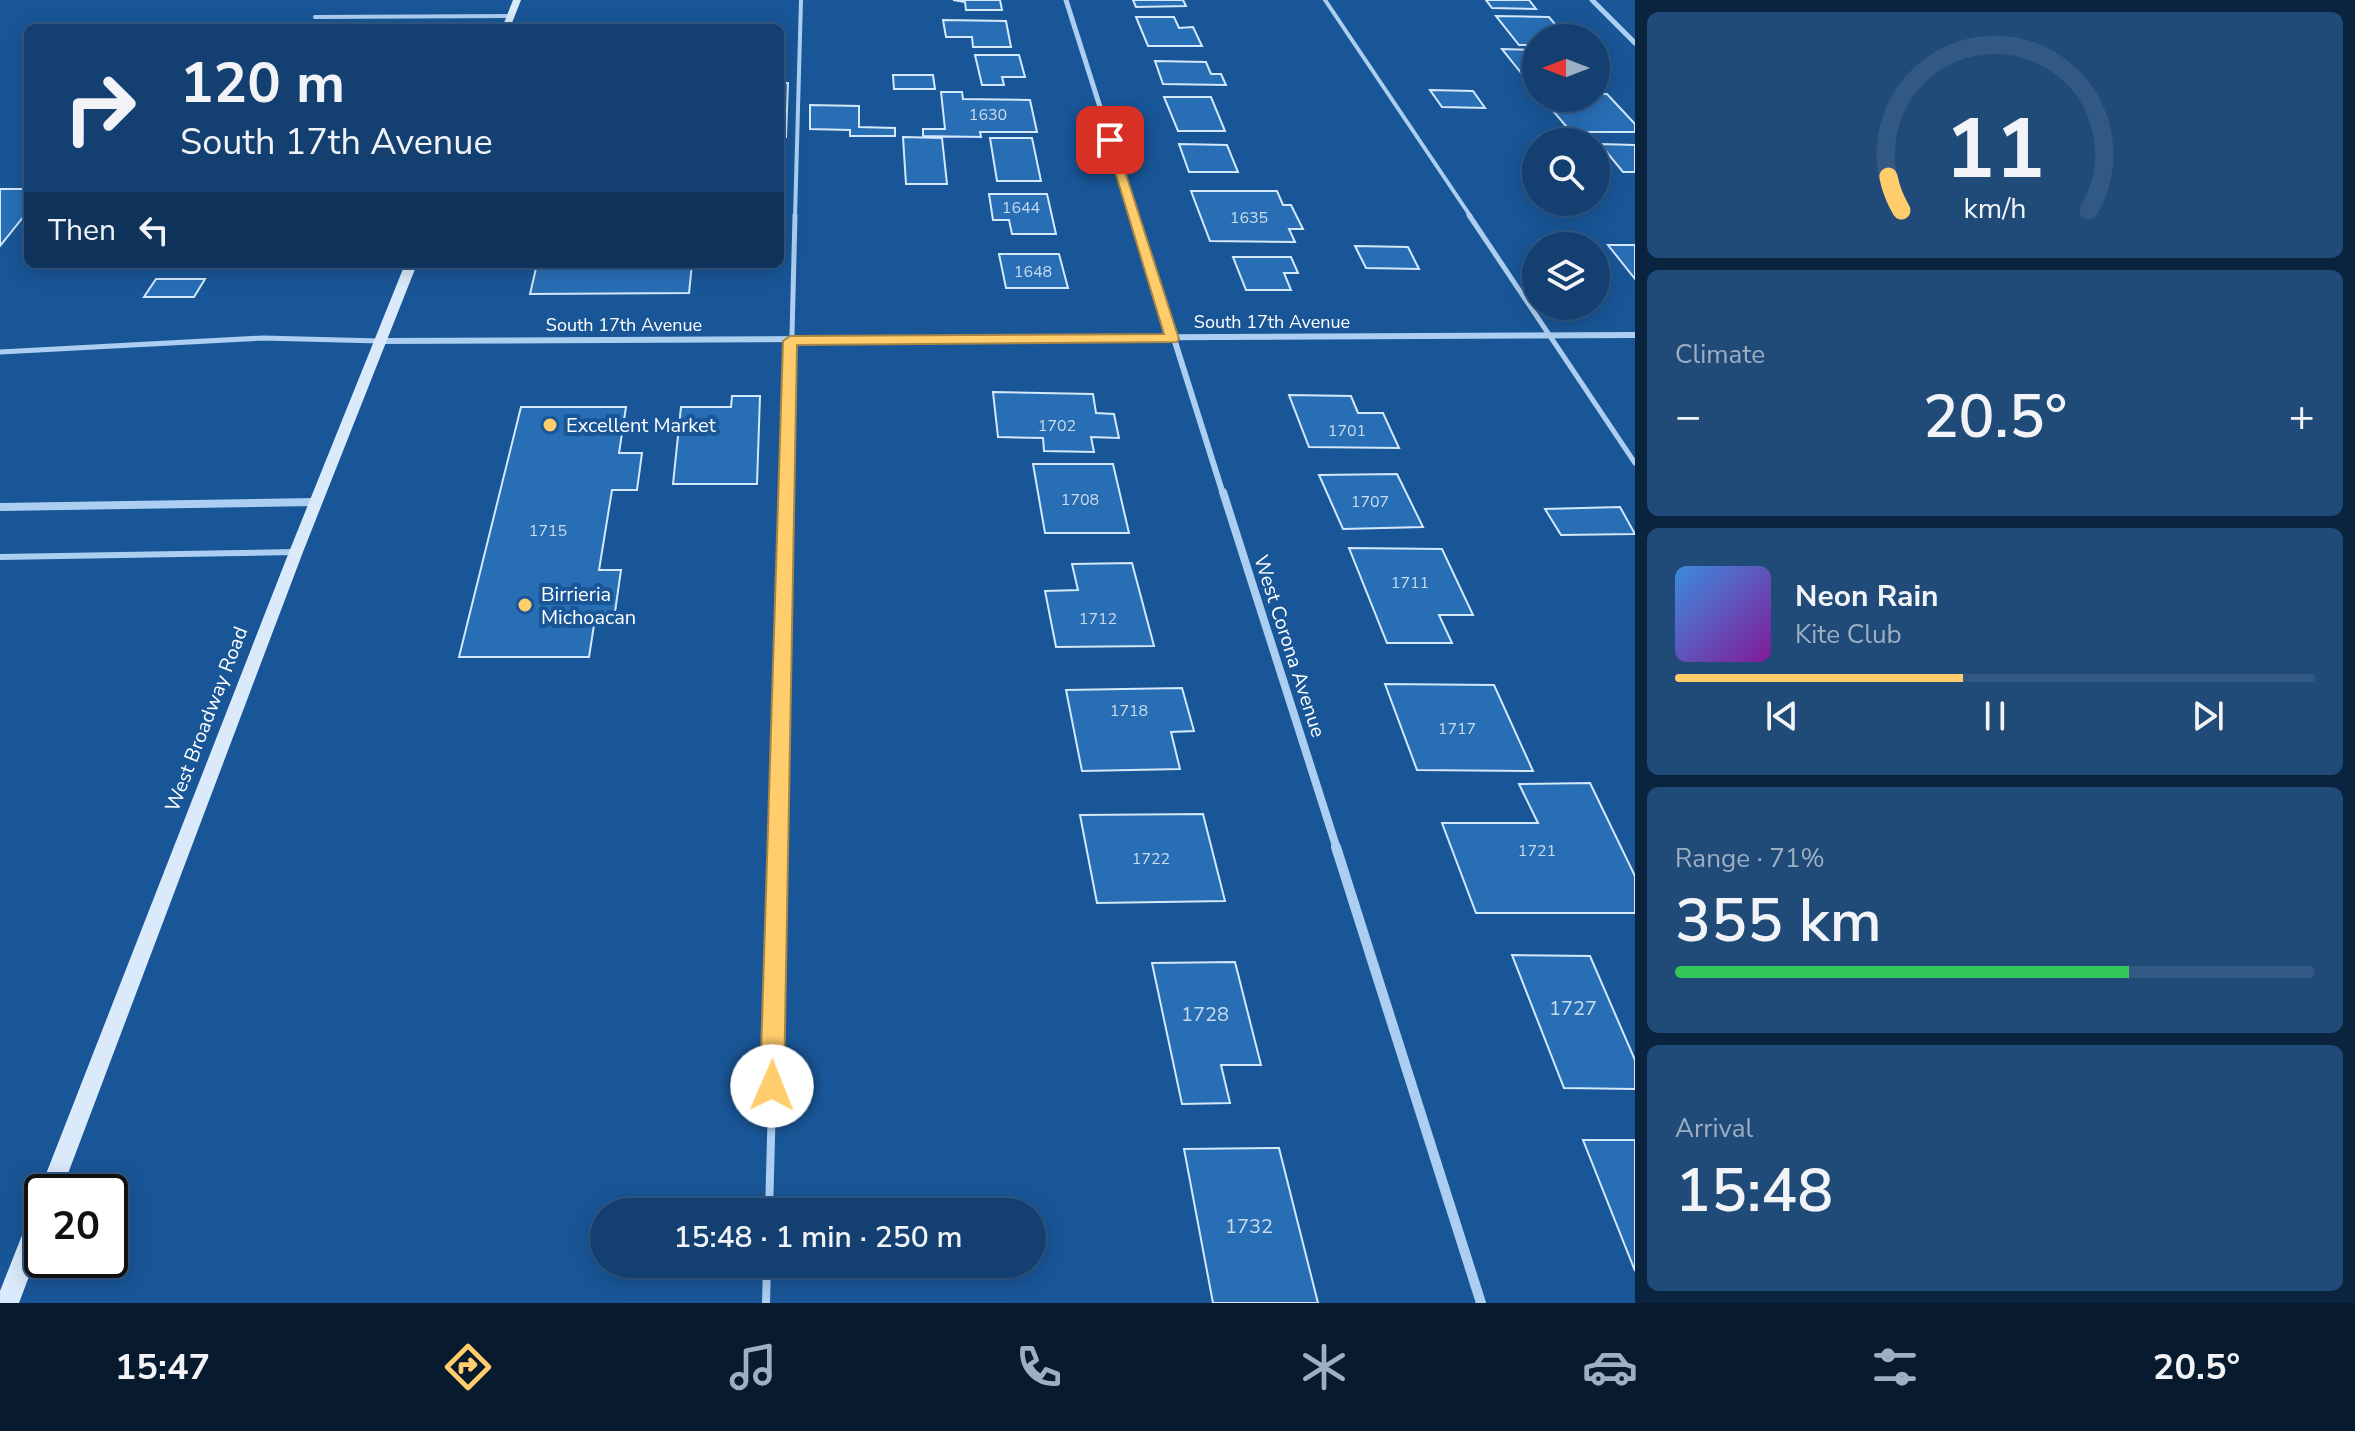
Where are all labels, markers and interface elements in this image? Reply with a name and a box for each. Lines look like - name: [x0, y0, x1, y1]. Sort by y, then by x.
- north arrow: [1522, 24, 1610, 112]
- map controls: [1522, 24, 1610, 320]
- text: 120 m: [180, 45, 345, 122]
- icon: right: [48, 56, 152, 160]
- text: 11: [1945, 93, 2045, 206]
- house number: 1630: [969, 104, 1007, 126]
- pin: [1076, 106, 1144, 174]
- text: South 17th Avenue: [180, 118, 493, 167]
- icon: arrive: [1088, 118, 1132, 162]
- button: search: [1522, 128, 1610, 216]
- text: km/h: [1964, 189, 2026, 228]
- house number: 1644: [1002, 197, 1041, 219]
- house number: 1635: [1230, 207, 1268, 229]
- icon: left: [132, 208, 176, 252]
- text: Then: [48, 210, 116, 251]
- button: layers: [1522, 232, 1610, 320]
- house number: 1648: [1014, 261, 1052, 283]
- street label: South 17th Avenue: [1194, 310, 1350, 334]
- street label: South 17th Avenue: [546, 313, 702, 337]
- text: Climate: [1675, 337, 1765, 372]
- text: 20.5°: [1923, 376, 2067, 458]
- text: −: [1675, 387, 1701, 447]
- text: +: [2289, 387, 2315, 447]
- place label: Excellent Market: [566, 412, 717, 439]
- house number: 1702: [1038, 415, 1076, 437]
- marker: Excellent Market: [541, 416, 559, 434]
- house number: 1701: [1328, 420, 1366, 442]
- house number: 1708: [1061, 489, 1099, 511]
- house number: 1707: [1351, 491, 1389, 513]
- house number: 1715: [529, 520, 567, 542]
- street label: West Corona Avenue: [1247, 551, 1332, 741]
- house number: 1711: [1391, 572, 1429, 594]
- text: Neon Rain: [1795, 576, 1939, 617]
- place label: Birrieria Michoacan: [541, 581, 636, 631]
- marker: Birrieria Michoacan: [516, 596, 534, 614]
- house number: 1712: [1079, 608, 1117, 630]
- text: Kite Club: [1795, 617, 1902, 652]
- street label: West Broadway Road: [159, 623, 254, 816]
- icon: previous: [1760, 694, 1804, 738]
- icon: pause: [1973, 694, 2017, 738]
- icon: next: [2186, 694, 2230, 738]
- house number: 1718: [1110, 700, 1148, 722]
- house number: 1717: [1438, 718, 1476, 740]
- house number: 1721: [1518, 840, 1556, 862]
- text: Range · 71%: [1675, 841, 1825, 876]
- house number: 1722: [1132, 848, 1170, 870]
- text: 355 km: [1675, 880, 1882, 962]
- house number: 1727: [1549, 995, 1597, 1022]
- house number: 1728: [1181, 1001, 1229, 1028]
- position arrow: [730, 1044, 814, 1128]
- text: Arrival: [1675, 1111, 1753, 1146]
- text: 15:48: [1675, 1150, 1833, 1232]
- speed limit sign: 20: [24, 1174, 128, 1278]
- house number: 1732: [1225, 1213, 1273, 1240]
- text: 15:48 · 1 min · 250 m: [673, 1217, 963, 1258]
- icon: directions: [440, 1339, 496, 1395]
- icon: music: [725, 1339, 781, 1395]
- icon: phone: [1011, 1339, 1067, 1395]
- icon: climate: [1296, 1339, 1352, 1395]
- icon: car: [1582, 1339, 1638, 1395]
- icon: filters: [1867, 1339, 1923, 1395]
- text: 15:47: [115, 1343, 210, 1392]
- text: 20.5°: [2153, 1343, 2240, 1392]

